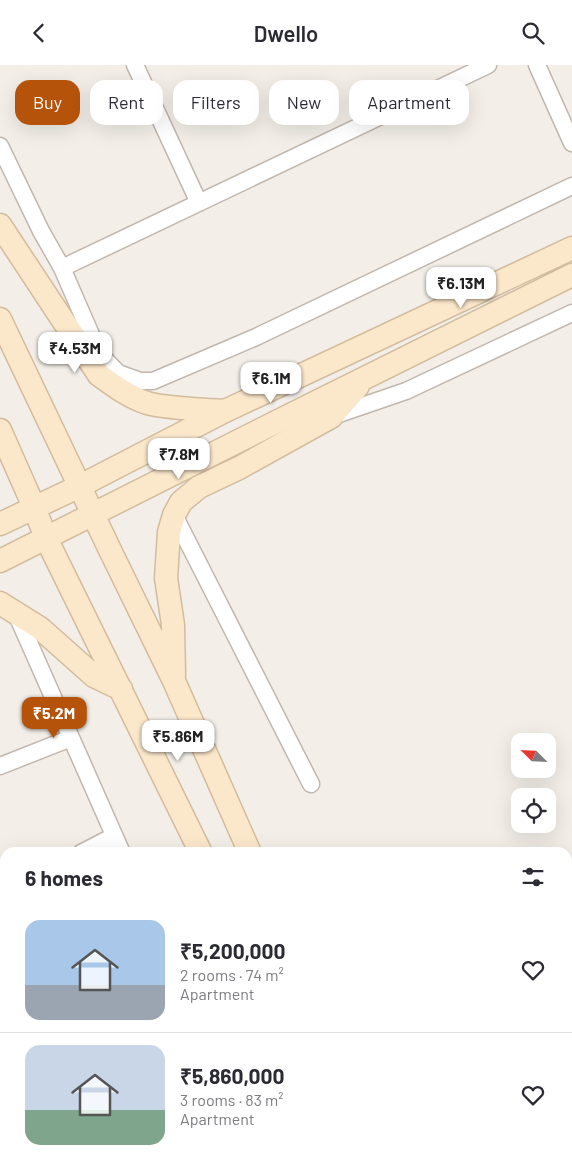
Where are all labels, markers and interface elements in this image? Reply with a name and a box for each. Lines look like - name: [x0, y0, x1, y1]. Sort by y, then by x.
- icon: back: [25, 19, 53, 47]
- icon: search: [519, 19, 547, 47]
- text: Dwello: [254, 20, 318, 46]
- chip: Buy: [15, 80, 80, 125]
- chip: Rent: [90, 80, 163, 125]
- chip: Filters: [173, 80, 259, 125]
- chip: New: [269, 80, 339, 125]
- chip: Apartment: [349, 80, 469, 125]
- pin: ₹6.13M: [420, 267, 502, 309]
- text: ₹6.13M: [437, 273, 485, 292]
- pin: ₹4.53M: [34, 331, 116, 374]
- text: ₹4.53M: [49, 338, 101, 357]
- pin: ₹6.1M: [236, 361, 306, 404]
- text: ₹6.1M: [251, 368, 291, 387]
- pin: ₹7.8M: [144, 437, 214, 480]
- text: ₹7.8M: [159, 444, 199, 463]
- pin: ₹5.2M: [19, 697, 89, 739]
- text: ₹5.2M: [33, 703, 75, 722]
- pin: ₹5.86M: [137, 719, 219, 762]
- text: ₹5.86M: [153, 726, 203, 745]
- north arrow: [511, 733, 556, 777]
- map controls: [511, 733, 556, 833]
- button: locate: [511, 788, 556, 833]
- icon: filters: [519, 863, 547, 891]
- text: 6 homes: [25, 865, 103, 890]
- text: ₹5,200,000: [180, 938, 286, 963]
- icon: home: [65, 940, 125, 1000]
- icon: heart: [519, 956, 547, 984]
- text: 2 rooms · 74 m²: [180, 965, 284, 984]
- text: Apartment: [180, 984, 255, 1003]
- text: ₹5,860,000: [180, 1063, 284, 1088]
- icon: home: [65, 1065, 125, 1125]
- icon: heart: [519, 1081, 547, 1109]
- text: 3 rooms · 83 m²: [180, 1090, 284, 1109]
- text: Apartment: [180, 1109, 255, 1128]

